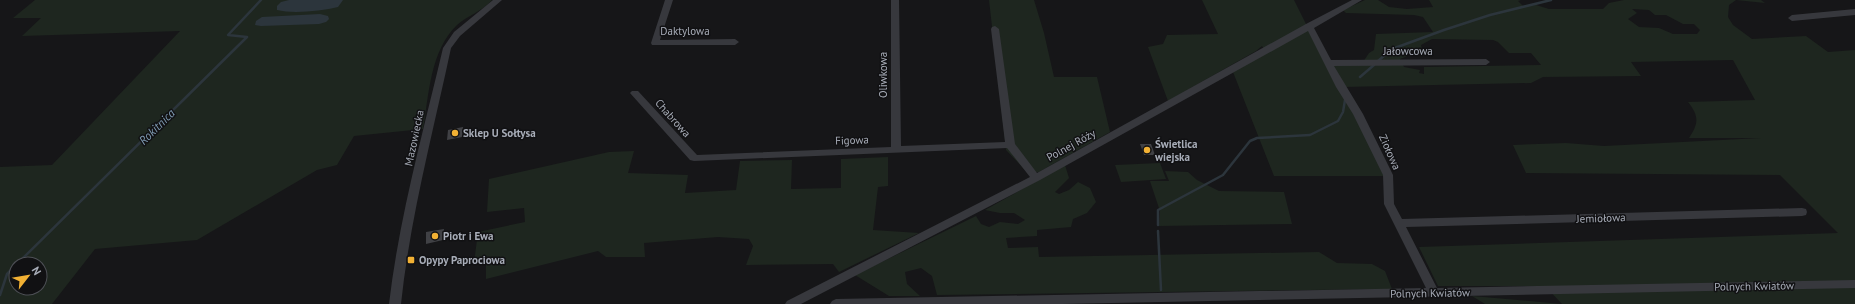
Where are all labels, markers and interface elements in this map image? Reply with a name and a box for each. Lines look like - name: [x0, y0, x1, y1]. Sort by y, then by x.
- street label: Daktylowa: [660, 24, 710, 38]
- street label: Jałowcowa: [1382, 44, 1433, 58]
- street label: Oliwkowa: [876, 52, 890, 98]
- street label: Chabrowa: [652, 96, 694, 140]
- water label: Rokitnica: [136, 106, 178, 148]
- street label: Mazowiecka: [401, 109, 427, 167]
- street label: Polnej Róży: [1044, 125, 1099, 164]
- place label: Sklep U Sołtysa: [463, 126, 536, 140]
- marker: Sklep U Sołtysa: [450, 128, 460, 138]
- street label: Figowa: [835, 132, 869, 148]
- street label: Ziołowa: [1376, 132, 1404, 172]
- place label: Świetlica wiejska: [1154, 137, 1198, 164]
- marker: Świetlica wiejska: [1142, 145, 1152, 155]
- street label: Jemiołowa: [1575, 210, 1626, 226]
- place label: Piotr i Ewa: [443, 229, 494, 243]
- marker: Piotr i Ewa: [430, 231, 440, 241]
- place label: Opypy Paprociowa: [419, 253, 505, 267]
- marker: Opypy Paprociowa: [406, 255, 416, 265]
- north arrow: [8, 256, 48, 296]
- text: N: [29, 264, 44, 278]
- street label: Polnych Kwiatów: [1714, 278, 1794, 294]
- street label: Polnych Kwiatów: [1390, 285, 1470, 301]

